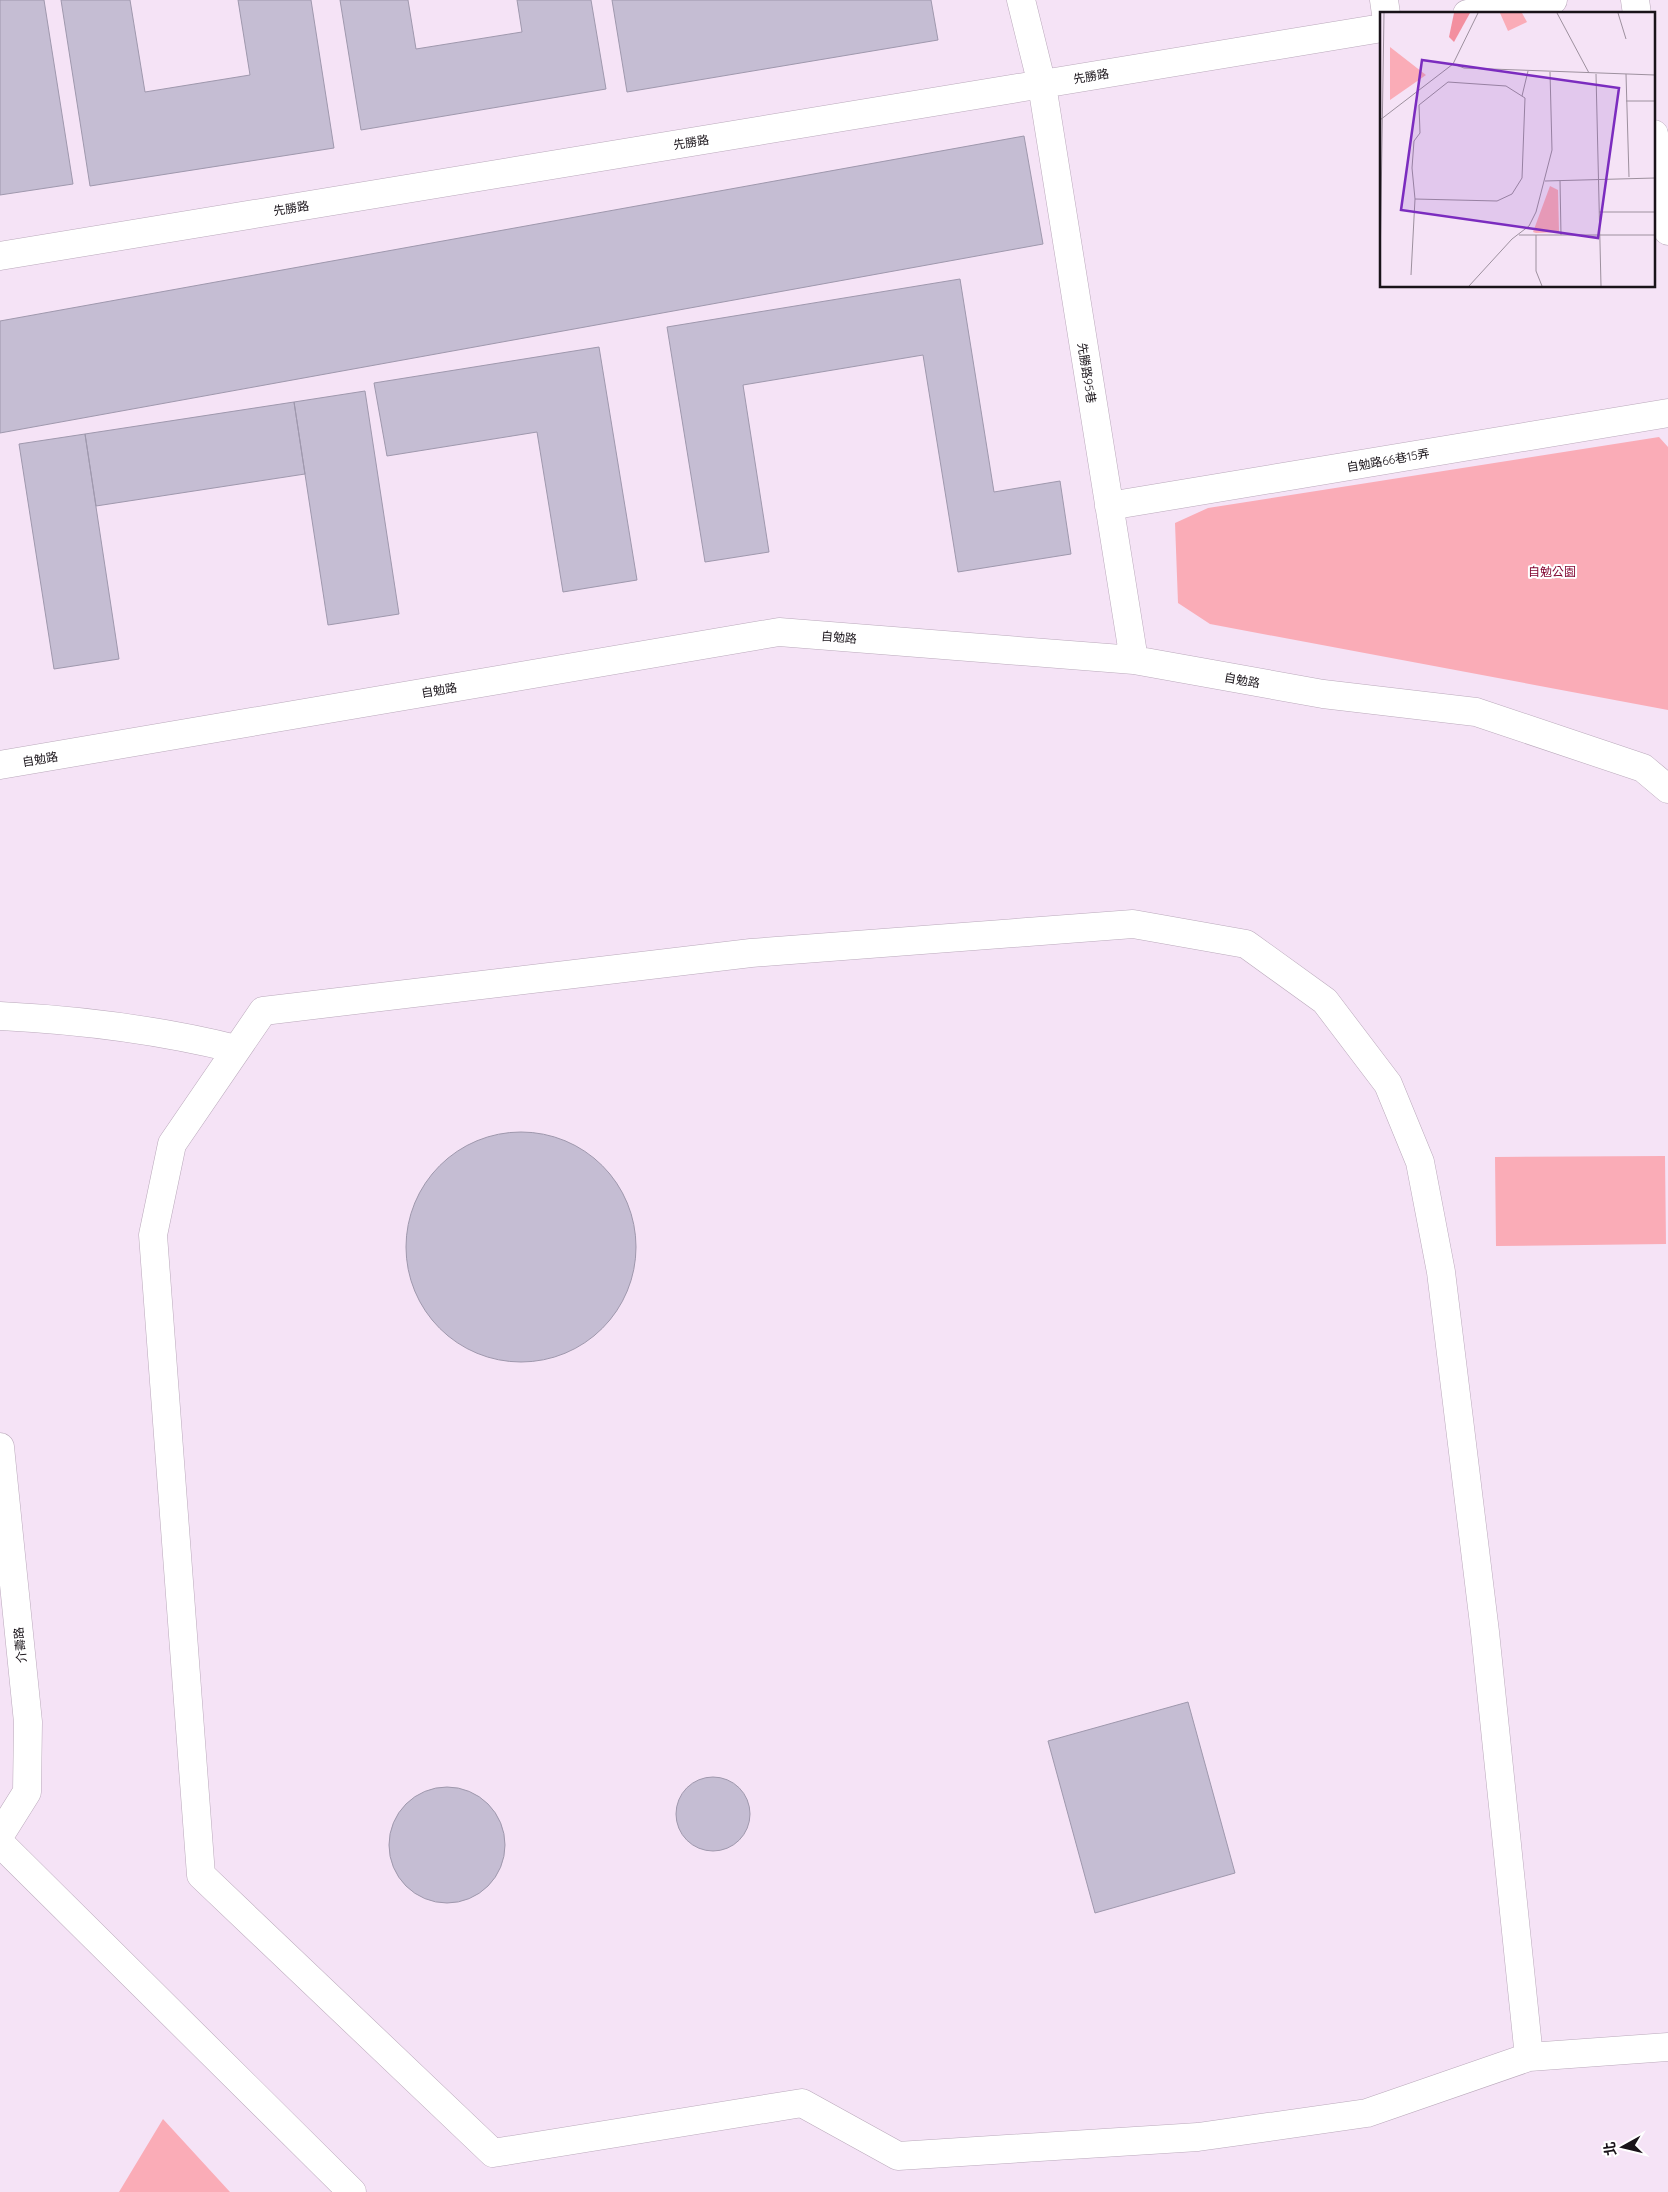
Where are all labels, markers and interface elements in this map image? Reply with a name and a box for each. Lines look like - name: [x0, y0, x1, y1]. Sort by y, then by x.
- inset map: [1380, 12, 1656, 288]
- street label: 先勝路: [1072, 65, 1110, 87]
- street label: 先勝路: [672, 132, 710, 152]
- street label: 先勝路: [272, 198, 310, 218]
- street label: 先勝路95巷: [1075, 342, 1099, 404]
- street label: 自勉路66巷15弄: [1345, 445, 1431, 475]
- park label: 自勉公園: [1528, 564, 1576, 579]
- street label: 自勉路: [820, 628, 858, 646]
- street label: 自勉路: [1223, 669, 1261, 691]
- street label: 自勉路: [420, 679, 458, 701]
- street label: 自勉路: [21, 748, 59, 770]
- street label: 介壽路: [11, 1626, 29, 1664]
- north arrow: [1598, 2122, 1648, 2172]
- text: 北: [1600, 2141, 1620, 2157]

